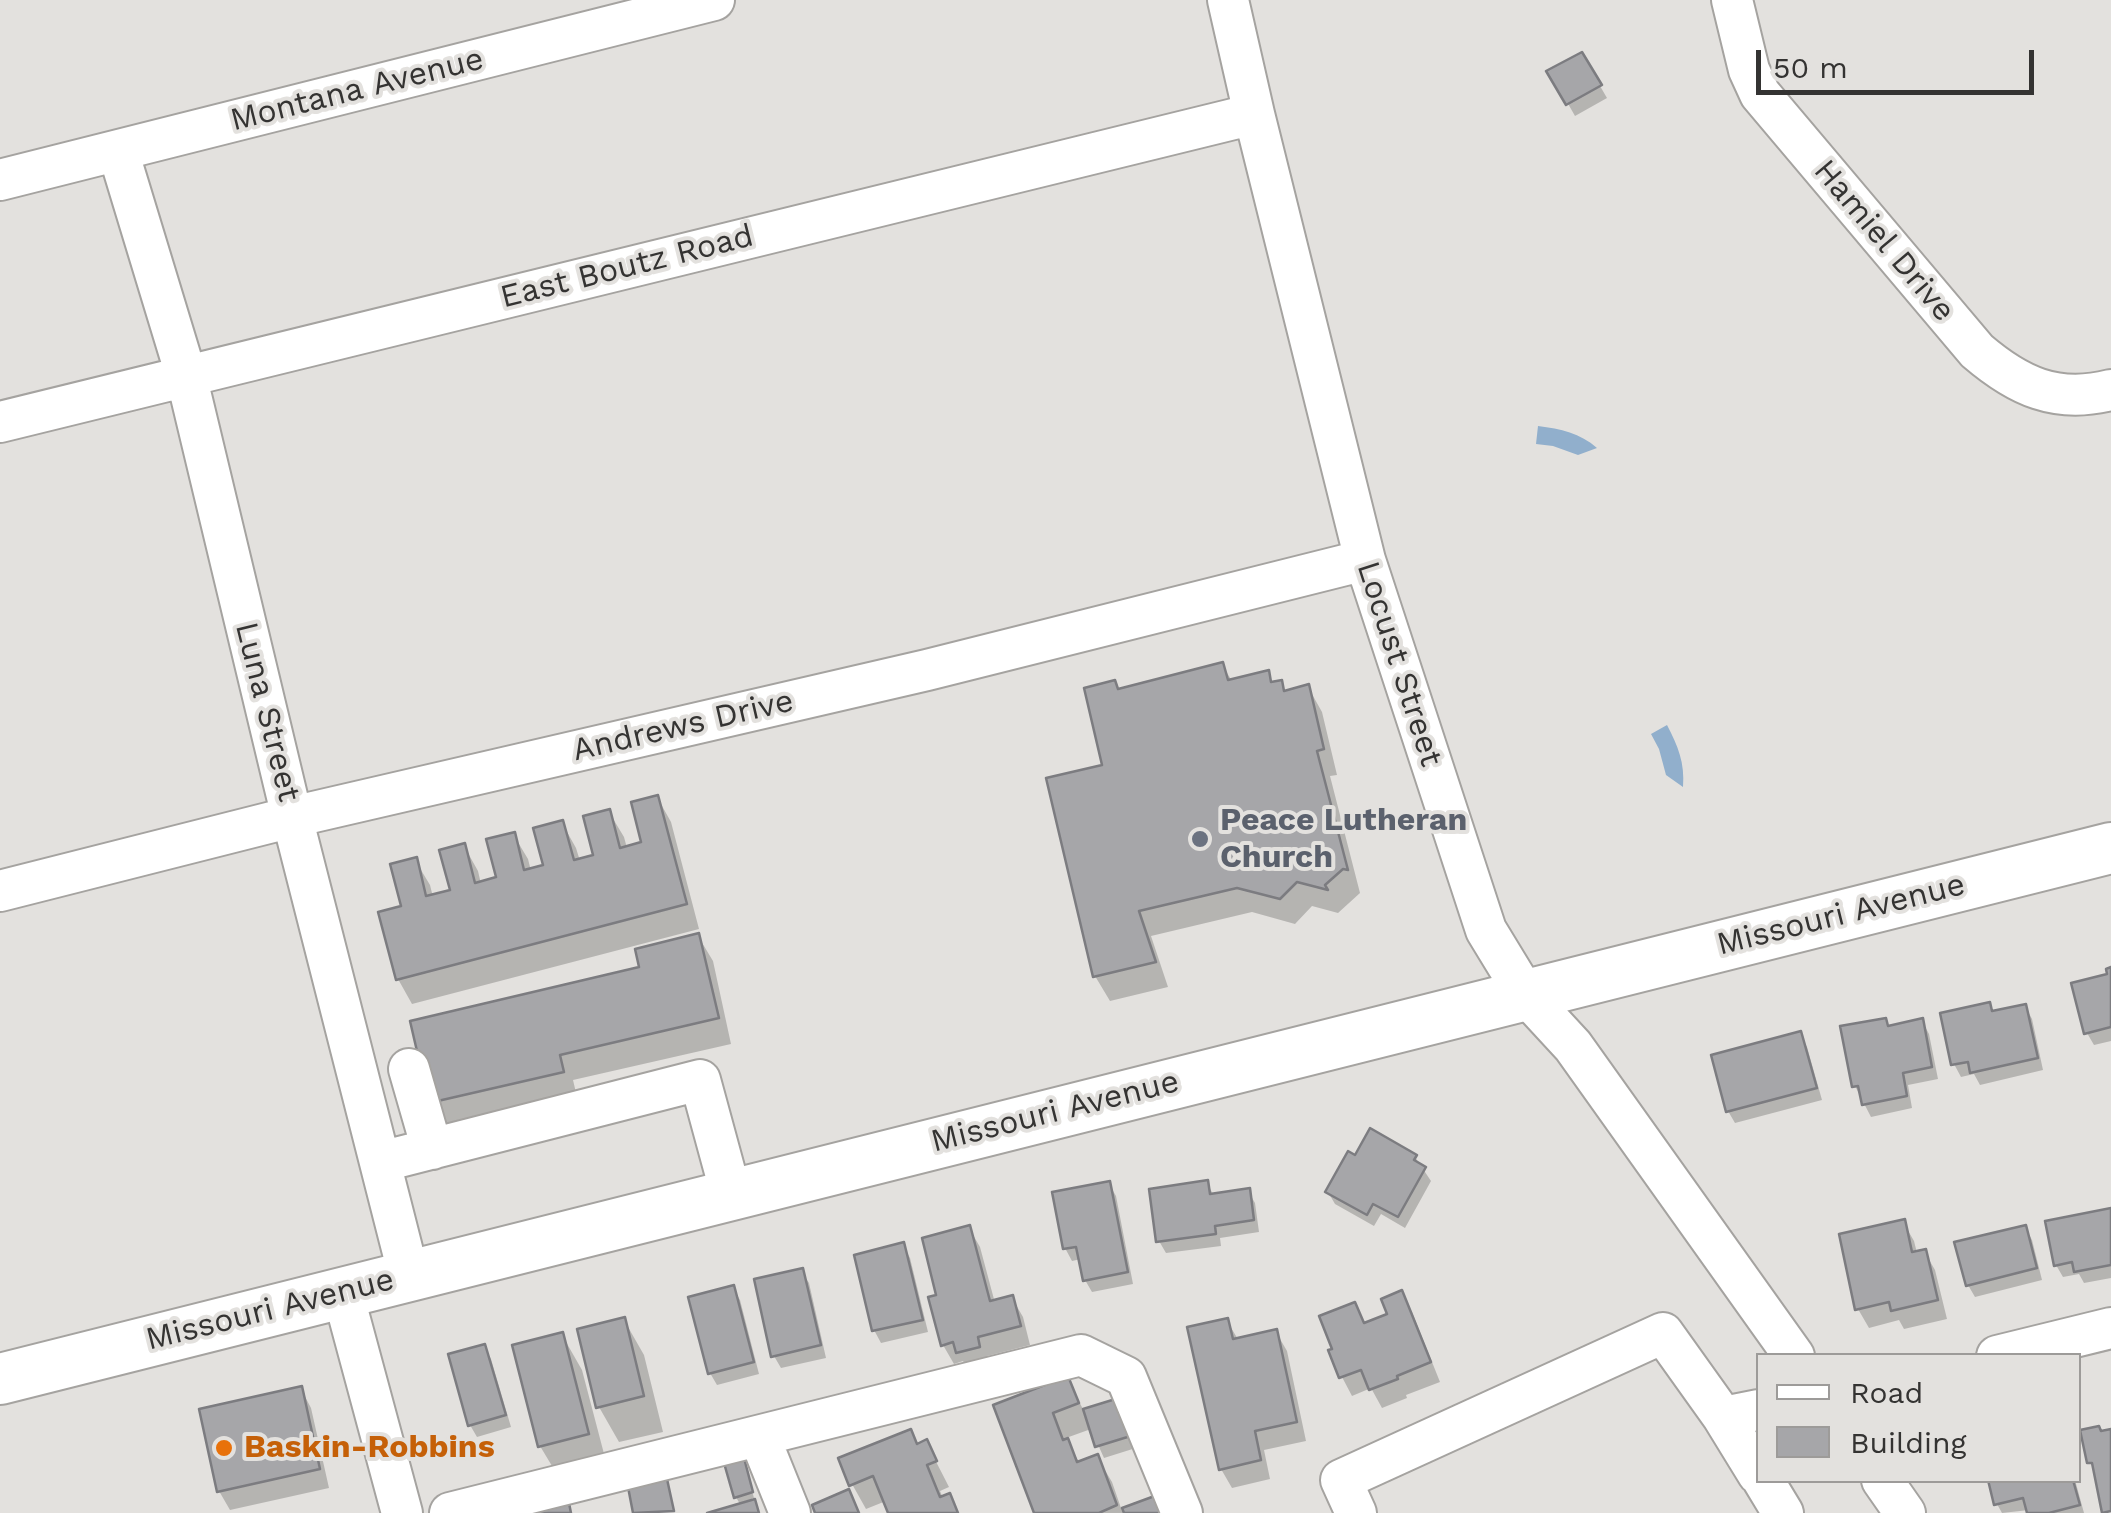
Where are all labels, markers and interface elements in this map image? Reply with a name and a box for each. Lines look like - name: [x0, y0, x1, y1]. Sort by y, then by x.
- scale bar: [1761, 30, 2038, 92]
- street label: Montana Avenue: [227, 40, 487, 140]
- text: 50 m: [1773, 50, 1848, 85]
- street label: Hamiel Drive: [1805, 152, 1963, 330]
- street label: East Boutz Road: [497, 217, 757, 317]
- street label: Locust Street: [1348, 557, 1450, 771]
- street label: Luna Street: [226, 618, 308, 806]
- street label: Andrews Drive: [569, 682, 797, 770]
- place label: Peace Lutheran Church: [1220, 802, 1467, 877]
- marker: Peace Lutheran Church: [1189, 828, 1211, 850]
- street label: Missouri Avenue: [1713, 866, 1969, 964]
- street label: Missouri Avenue: [927, 1063, 1183, 1161]
- street label: Missouri Avenue: [142, 1261, 398, 1359]
- legend: [1756, 1353, 2081, 1483]
- text: Road: [1850, 1375, 1923, 1410]
- text: Building: [1850, 1425, 1967, 1460]
- place label: Baskin-Robbins: [244, 1429, 495, 1467]
- marker: Baskin-Robbins: [213, 1437, 235, 1459]

